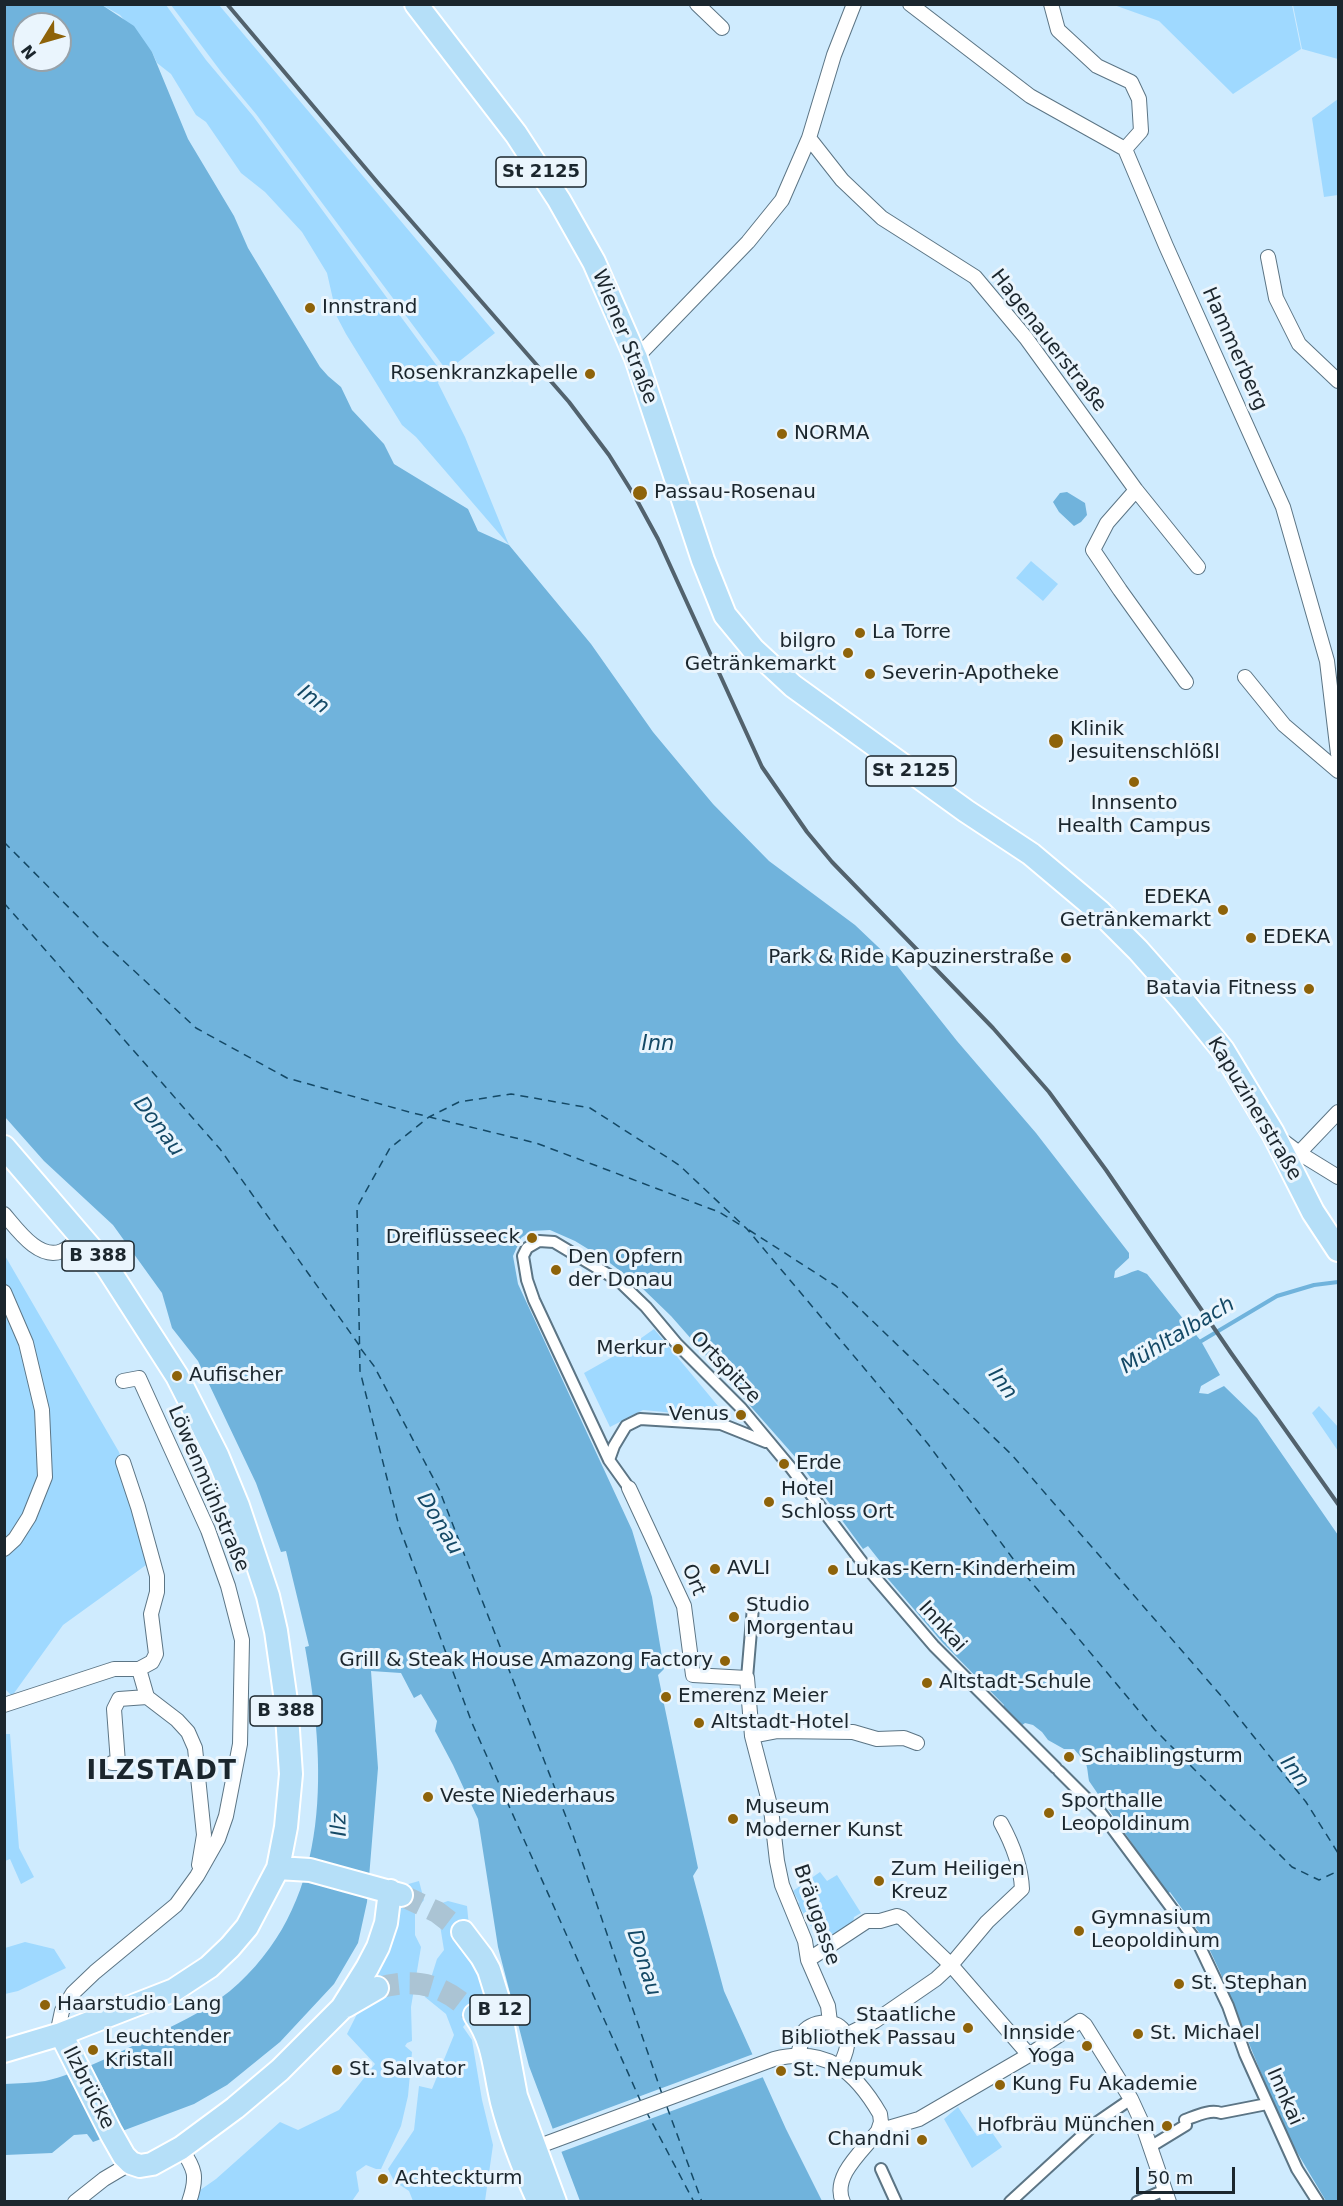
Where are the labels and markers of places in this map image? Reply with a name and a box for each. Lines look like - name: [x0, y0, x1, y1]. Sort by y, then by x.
- place label: Innstrand: [322, 296, 417, 320]
- marker: Innstrand: [303, 301, 317, 315]
- place label: Rosenkranzkapelle: [390, 362, 578, 386]
- marker: Rosenkranzkapelle: [583, 367, 597, 381]
- place label: NORMA: [794, 422, 870, 446]
- marker: NORMA: [775, 427, 789, 441]
- place label: Passau-Rosenau: [654, 481, 816, 505]
- marker: Passau-Rosenau: [631, 484, 649, 502]
- place label: La Torre: [872, 621, 951, 645]
- marker: La Torre: [853, 626, 867, 640]
- place label: bilgro Getränkemarkt: [685, 630, 836, 677]
- marker: bilgro Getränkemarkt: [841, 646, 855, 660]
- place label: Severin-Apotheke: [882, 662, 1059, 686]
- marker: Severin-Apotheke: [863, 667, 877, 681]
- place label: Klinik Jesuitenschlößl: [1070, 718, 1220, 765]
- marker: Klinik Jesuitenschlößl: [1047, 732, 1065, 750]
- marker: Innsento Health Campus: [1127, 775, 1141, 789]
- place label: Innsento Health Campus: [1057, 792, 1211, 839]
- place label: EDEKA Getränkemarkt: [1060, 886, 1211, 933]
- marker: EDEKA Getränkemarkt: [1216, 903, 1230, 917]
- place label: EDEKA: [1263, 926, 1330, 950]
- marker: EDEKA: [1244, 931, 1258, 945]
- place label: Park & Ride Kapuzinerstraße: [768, 946, 1054, 970]
- marker: Park & Ride Kapuzinerstraße: [1059, 951, 1073, 965]
- place label: Batavia Fitness: [1146, 977, 1297, 1001]
- marker: Batavia Fitness: [1302, 982, 1316, 996]
- place label: Dreiflüsseeck: [386, 1226, 520, 1250]
- marker: Dreiflüsseeck: [525, 1231, 539, 1245]
- place label: Den Opfern der Donau: [568, 1246, 683, 1293]
- marker: Den Opfern der Donau: [549, 1263, 563, 1277]
- place label: Merkur: [596, 1337, 666, 1361]
- marker: Merkur: [671, 1342, 685, 1356]
- place label: Aufischer: [189, 1364, 283, 1388]
- marker: Aufischer: [170, 1369, 184, 1383]
- place label: Venus: [669, 1403, 729, 1427]
- marker: Venus: [734, 1408, 748, 1422]
- place label: Erde: [796, 1452, 842, 1476]
- marker: Erde: [777, 1457, 791, 1471]
- place label: Hotel Schloss Ort: [781, 1478, 894, 1525]
- marker: Hotel Schloss Ort: [762, 1495, 776, 1509]
- place label: AVLI: [727, 1557, 770, 1581]
- place label: Lukas-Kern-Kinderheim: [845, 1558, 1076, 1582]
- marker: AVLI: [708, 1562, 722, 1576]
- marker: Lukas-Kern-Kinderheim: [826, 1563, 840, 1577]
- place label: Studio Morgentau: [746, 1594, 854, 1641]
- marker: Studio Morgentau: [727, 1610, 741, 1624]
- place label: Grill & Steak House Amazong Factory: [339, 1649, 713, 1673]
- marker: Grill & Steak House Amazong Factory: [718, 1654, 732, 1668]
- place label: Altstadt-Schule: [939, 1671, 1091, 1695]
- marker: Altstadt-Schule: [920, 1676, 934, 1690]
- place label: Emerenz Meier: [678, 1685, 828, 1709]
- marker: Emerenz Meier: [659, 1690, 673, 1704]
- place label: Altstadt-Hotel: [711, 1711, 849, 1735]
- marker: Altstadt-Hotel: [692, 1716, 706, 1730]
- place label: Schaiblingsturm: [1081, 1745, 1243, 1769]
- marker: Schaiblingsturm: [1062, 1750, 1076, 1764]
- place label: Veste Niederhaus: [440, 1785, 615, 1809]
- marker: Veste Niederhaus: [421, 1790, 435, 1804]
- place label: Sporthalle Leopoldinum: [1061, 1790, 1190, 1837]
- place label: Museum Moderner Kunst: [745, 1796, 903, 1843]
- marker: Sporthalle Leopoldinum: [1042, 1806, 1056, 1820]
- marker: Museum Moderner Kunst: [726, 1812, 740, 1826]
- place label: Zum Heiligen Kreuz: [891, 1858, 1025, 1905]
- marker: Zum Heiligen Kreuz: [872, 1874, 886, 1888]
- place label: Gymnasium Leopoldinum: [1091, 1907, 1220, 1954]
- marker: Gymnasium Leopoldinum: [1072, 1924, 1086, 1938]
- place label: St. Stephan: [1191, 1972, 1307, 1996]
- marker: St. Stephan: [1172, 1977, 1186, 1991]
- place label: Haarstudio Lang: [57, 1993, 221, 2017]
- marker: Haarstudio Lang: [38, 1998, 52, 2012]
- place label: Staatliche Bibliothek Passau: [781, 2004, 956, 2051]
- marker: Staatliche Bibliothek Passau: [961, 2021, 975, 2035]
- place label: Innside Yoga: [1003, 2022, 1075, 2069]
- place label: St. Michael: [1150, 2022, 1260, 2046]
- place label: Leuchtender Kristall: [105, 2026, 230, 2073]
- marker: St. Michael: [1131, 2027, 1145, 2041]
- marker: Innside Yoga: [1080, 2039, 1094, 2053]
- marker: Leuchtender Kristall: [86, 2043, 100, 2057]
- place label: St. Salvator: [349, 2058, 465, 2082]
- place label: St. Nepumuk: [793, 2059, 923, 2083]
- marker: St. Salvator: [330, 2063, 344, 2077]
- marker: St. Nepumuk: [774, 2064, 788, 2078]
- place label: Kung Fu Akademie: [1012, 2073, 1197, 2097]
- marker: Kung Fu Akademie: [993, 2078, 1007, 2092]
- place label: Hofbräu München: [977, 2114, 1155, 2138]
- marker: Hofbräu München: [1160, 2119, 1174, 2133]
- place label: Chandni: [828, 2128, 910, 2152]
- marker: Chandni: [915, 2133, 929, 2147]
- place label: Achteckturm: [395, 2167, 523, 2191]
- marker: Achteckturm: [376, 2172, 390, 2186]

